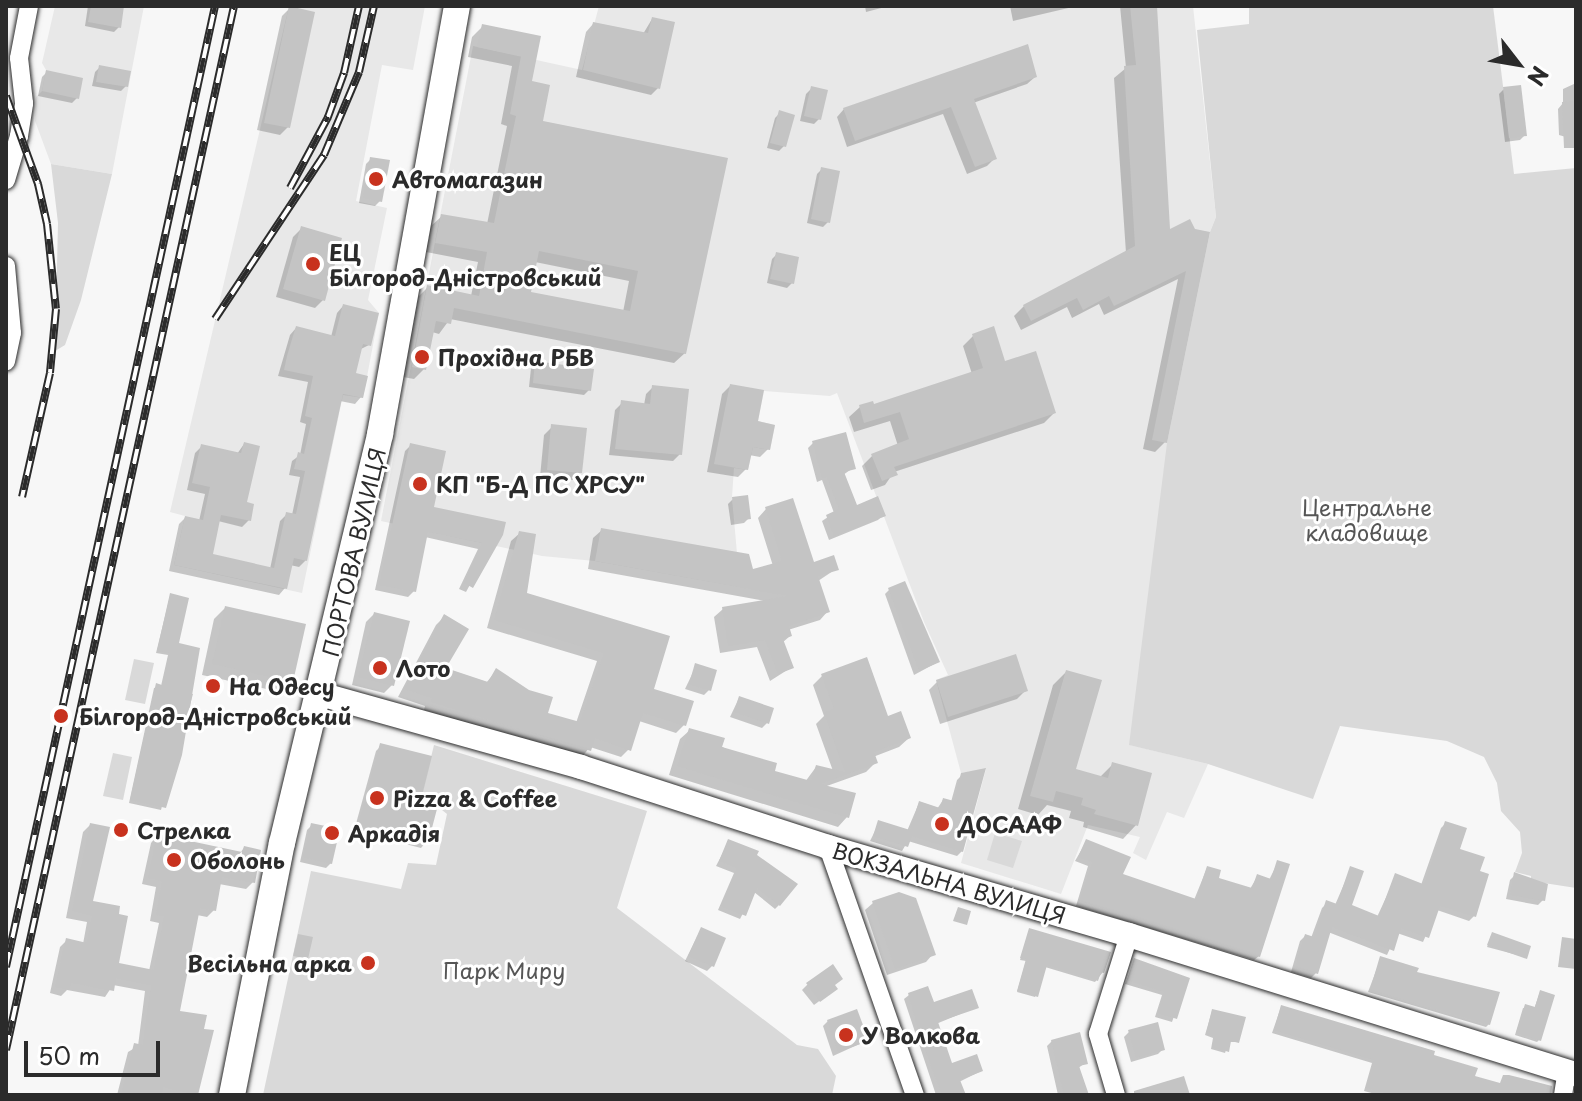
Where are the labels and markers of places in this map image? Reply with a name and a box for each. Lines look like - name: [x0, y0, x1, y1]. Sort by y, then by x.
- place label: Автомагазин: [392, 166, 543, 192]
- marker: Автомагазин: [367, 170, 385, 188]
- place label: ЕЦ Білгород-Дністровський: [329, 238, 601, 290]
- marker: ЕЦ Білгород-Дністровський: [304, 255, 322, 273]
- place label: Прохідна РБВ: [438, 344, 595, 370]
- marker: Прохідна РБВ: [413, 348, 431, 366]
- place label: КП "Б-Д ПС ХРСУ": [436, 471, 647, 497]
- marker: КП "Б-Д ПС ХРСУ": [411, 475, 429, 493]
- place label: Лото: [396, 655, 450, 681]
- marker: Лото: [371, 659, 389, 677]
- place label: На Одесу: [229, 673, 334, 699]
- marker: На Одесу: [204, 677, 222, 695]
- place label: Білгород-Дністровський: [79, 703, 351, 729]
- marker: Білгород-Дністровський: [50, 705, 72, 727]
- place label: Pizza & Coffee: [393, 785, 559, 811]
- marker: Pizza & Coffee: [368, 789, 386, 807]
- place label: ДОСААФ: [958, 811, 1062, 837]
- marker: ДОСААФ: [933, 815, 951, 833]
- place label: Стрелка: [137, 817, 231, 843]
- place label: Аркадія: [348, 820, 440, 846]
- marker: Стрелка: [112, 821, 130, 839]
- marker: Аркадія: [323, 824, 341, 842]
- place label: Оболонь: [190, 847, 285, 873]
- marker: Оболонь: [165, 851, 183, 869]
- place label: Весільна арка: [186, 950, 352, 976]
- marker: Весільна арка: [359, 954, 377, 972]
- place label: У Волкова: [862, 1022, 981, 1048]
- marker: У Волкова: [837, 1026, 855, 1044]

